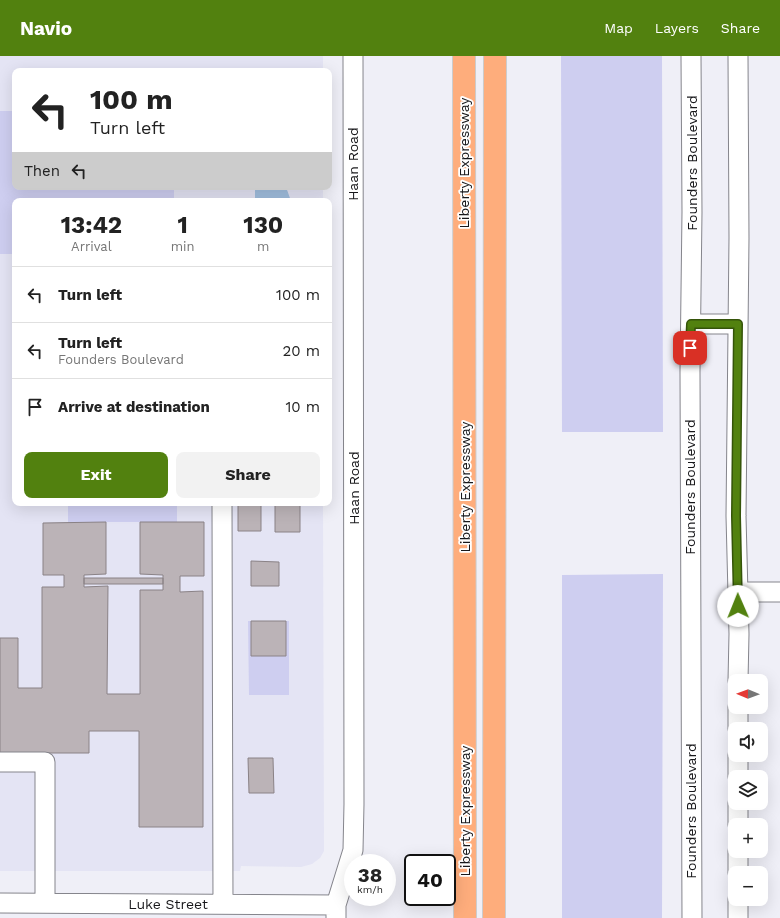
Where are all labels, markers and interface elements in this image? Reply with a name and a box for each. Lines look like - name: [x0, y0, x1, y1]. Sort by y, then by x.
- text: Navio: [20, 17, 72, 40]
- text: Map: [604, 20, 633, 36]
- text: Layers: [655, 20, 699, 36]
- text: Share: [721, 20, 760, 36]
- text: 100 m: [90, 83, 173, 116]
- icon: left: [24, 84, 76, 136]
- street label: Founders Boulevard: [684, 95, 700, 231]
- street label: Liberty Expressway: [456, 97, 472, 229]
- text: Turn left: [90, 117, 165, 138]
- street label: Haan Road: [345, 127, 361, 201]
- icon: left: [68, 160, 90, 182]
- text: Then: [24, 162, 60, 180]
- text: 13:42: [61, 211, 122, 239]
- text: 1: [177, 211, 188, 239]
- text: 130: [243, 211, 283, 239]
- text: Arrival: [71, 239, 112, 254]
- text: min: [171, 239, 195, 254]
- text: m: [257, 239, 270, 254]
- icon: left: [24, 284, 46, 306]
- text: Turn left: [58, 286, 122, 304]
- text: 100 m: [276, 286, 320, 304]
- pin: [673, 331, 707, 365]
- text: Turn left: [58, 334, 122, 352]
- icon: arrive: [679, 337, 701, 359]
- icon: left: [24, 340, 46, 362]
- text: 20 m: [283, 342, 320, 360]
- text: Founders Boulevard: [58, 352, 184, 367]
- icon: arrive: [24, 396, 46, 418]
- text: Arrive at destination: [58, 398, 210, 416]
- text: 10 m: [285, 398, 320, 416]
- street label: Founders Boulevard: [682, 419, 698, 555]
- street label: Liberty Expressway: [457, 421, 473, 553]
- street label: Haan Road: [346, 451, 362, 525]
- button: Exit: [24, 452, 168, 498]
- button: Share: [176, 452, 320, 498]
- position arrow: [717, 585, 759, 627]
- north arrow: [728, 674, 768, 714]
- map controls: [728, 674, 768, 906]
- button: sound: [728, 722, 768, 762]
- street label: Founders Boulevard: [683, 743, 699, 879]
- street label: Liberty Expressway: [457, 745, 473, 877]
- button: layers: [728, 770, 768, 810]
- button: +: [728, 818, 768, 858]
- speed limit sign: 40: [404, 854, 456, 906]
- text: 38: [358, 863, 382, 887]
- button: −: [728, 866, 768, 906]
- text: km/h: [357, 884, 383, 895]
- street label: Luke Street: [128, 896, 208, 912]

